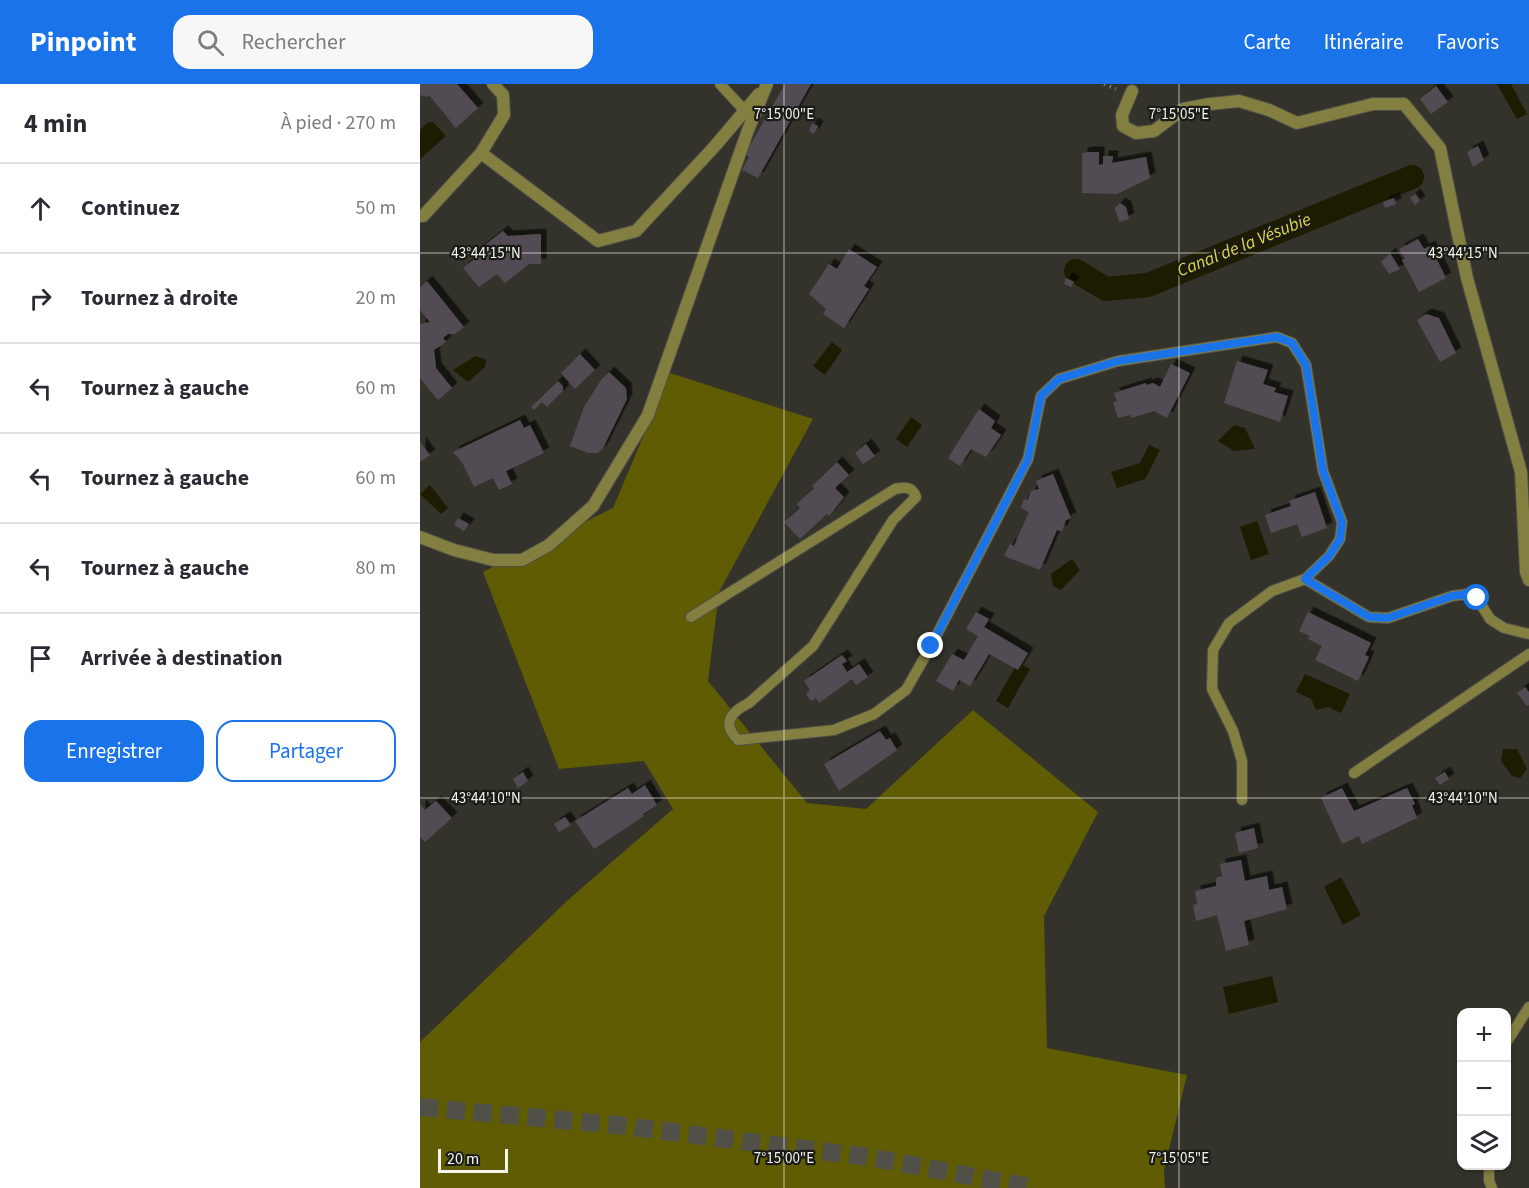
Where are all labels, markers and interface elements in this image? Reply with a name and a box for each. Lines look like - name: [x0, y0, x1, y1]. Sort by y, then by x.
- search box: [173, 15, 593, 69]
- text: Pinpoint: [30, 22, 137, 62]
- icon: search: [194, 26, 227, 59]
- text: Rechercher: [242, 26, 346, 58]
- text: Carte: [1244, 27, 1291, 57]
- text: Itinéraire: [1324, 27, 1403, 57]
- text: Favoris: [1436, 27, 1499, 57]
- text: 7°15'00"E: [754, 104, 814, 125]
- text: 7°15'05"E: [1149, 104, 1209, 125]
- text: 4 min: [24, 105, 87, 142]
- text: À pied · 270 m: [281, 109, 396, 137]
- icon: ahead: [24, 192, 57, 225]
- text: Continuez: [81, 192, 180, 224]
- text: 50 m: [356, 194, 396, 222]
- water label: Canal de la Vésubie: [1173, 207, 1315, 283]
- text: 43°44'15"N: [451, 243, 521, 264]
- text: 43°44'15"N: [1428, 243, 1498, 264]
- icon: right: [24, 282, 57, 315]
- text: Tournez à droite: [81, 282, 238, 314]
- text: 20 m: [356, 284, 396, 312]
- icon: left: [24, 372, 57, 405]
- text: Tournez à gauche: [81, 372, 249, 404]
- text: 60 m: [356, 374, 396, 402]
- icon: left: [24, 462, 57, 495]
- text: Tournez à gauche: [81, 462, 249, 494]
- text: 60 m: [356, 464, 396, 492]
- icon: left: [24, 552, 57, 585]
- text: Tournez à gauche: [81, 552, 249, 584]
- text: 80 m: [356, 554, 396, 582]
- route start: [1463, 584, 1489, 610]
- route end: [917, 632, 943, 658]
- icon: arrive: [24, 642, 57, 675]
- text: Arrivée à destination: [81, 642, 283, 674]
- button: Enregistrer: [24, 720, 204, 782]
- button: Partager: [216, 720, 396, 782]
- text: 43°44'10"N: [451, 788, 521, 809]
- text: 43°44'10"N: [1428, 788, 1498, 809]
- map controls: [1457, 1008, 1511, 1170]
- button: +: [1457, 1008, 1511, 1062]
- button: −: [1457, 1062, 1511, 1116]
- button: layers: [1457, 1116, 1511, 1170]
- scale bar: [438, 1146, 508, 1174]
- text: 20 m: [447, 1148, 479, 1170]
- text: 7°15'00"E: [754, 1148, 814, 1169]
- text: 7°15'05"E: [1149, 1148, 1209, 1169]

